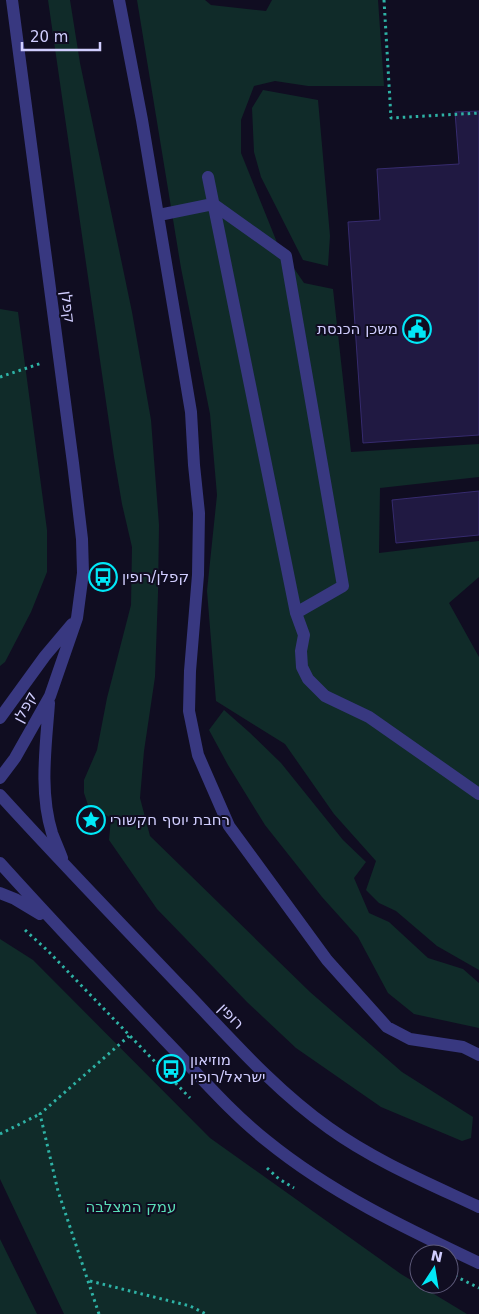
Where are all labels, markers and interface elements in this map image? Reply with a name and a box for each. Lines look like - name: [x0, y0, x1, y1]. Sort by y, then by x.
- scale bar: [22, 20, 100, 52]
- text: 20 m: [30, 28, 68, 46]
- street label: קפלן: [57, 290, 79, 324]
- public building icon: משכן הכנסת: [402, 314, 432, 344]
- place label: משכן הכנסת: [317, 320, 398, 338]
- bus stop icon: קפלן/רופין: [88, 562, 118, 592]
- place label: קפלן/רופין: [122, 568, 189, 586]
- street label: קפלן: [9, 688, 41, 726]
- place icon: רחבת יוסף חקשורי: [76, 805, 106, 835]
- place label: רחבת יוסף חקשורי: [110, 811, 230, 829]
- street label: רופין: [214, 999, 248, 1033]
- place label: מוזיאון ישראל/רופין: [190, 1051, 265, 1086]
- bus stop icon: מוזיאון ישראל/רופין: [156, 1054, 186, 1084]
- park label: עמק המצלבה: [86, 1198, 176, 1216]
- north arrow: [409, 1244, 459, 1294]
- text: N: [429, 1247, 444, 1265]

